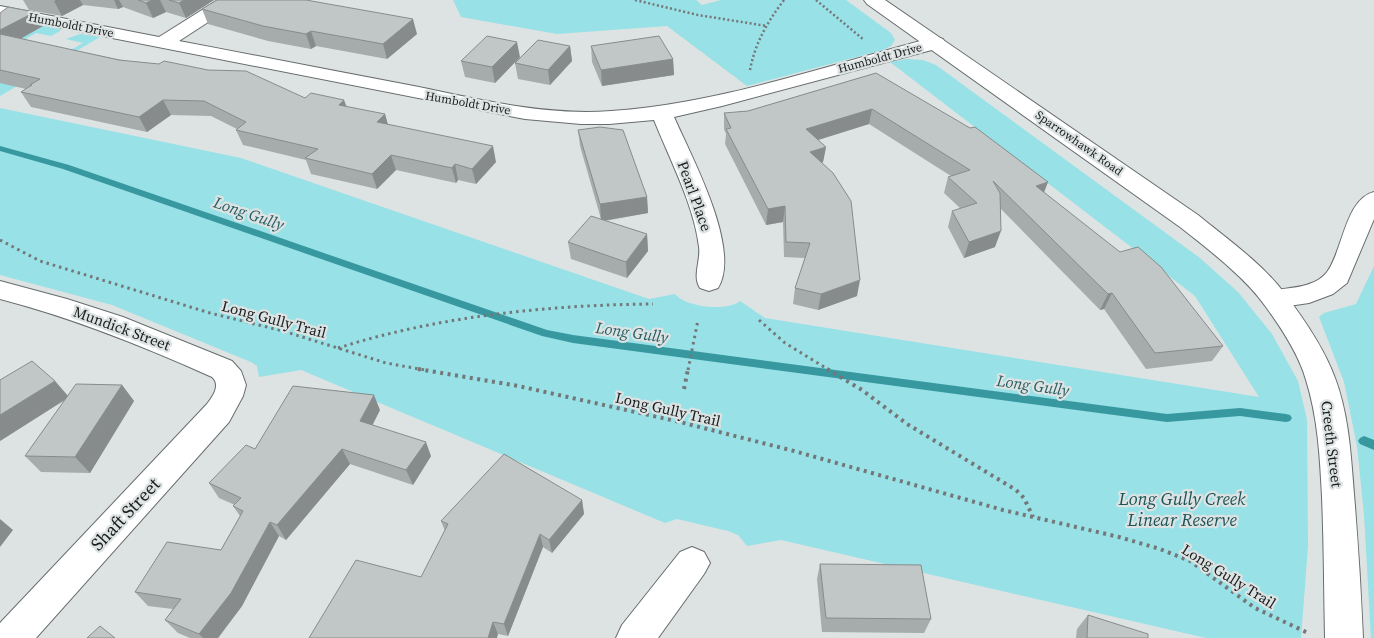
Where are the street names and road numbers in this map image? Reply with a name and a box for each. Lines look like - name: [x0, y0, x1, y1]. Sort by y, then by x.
- street label: Humboldt Drive: [27, 9, 115, 41]
- street label: Humboldt Drive: [836, 39, 924, 77]
- street label: Humboldt Drive: [424, 88, 512, 118]
- street label: Sparrowhawk Road: [1032, 107, 1126, 179]
- street label: Pearl Place: [673, 158, 718, 234]
- street label: Long Gully Trail: [219, 295, 329, 343]
- street label: Mundick Street: [71, 301, 173, 355]
- street label: Long Gully Trail: [613, 387, 723, 431]
- street label: Creeth Street: [1316, 399, 1348, 489]
- street label: Shaft Street: [85, 472, 165, 556]
- street label: Long Gully Trail: [1178, 539, 1281, 614]

